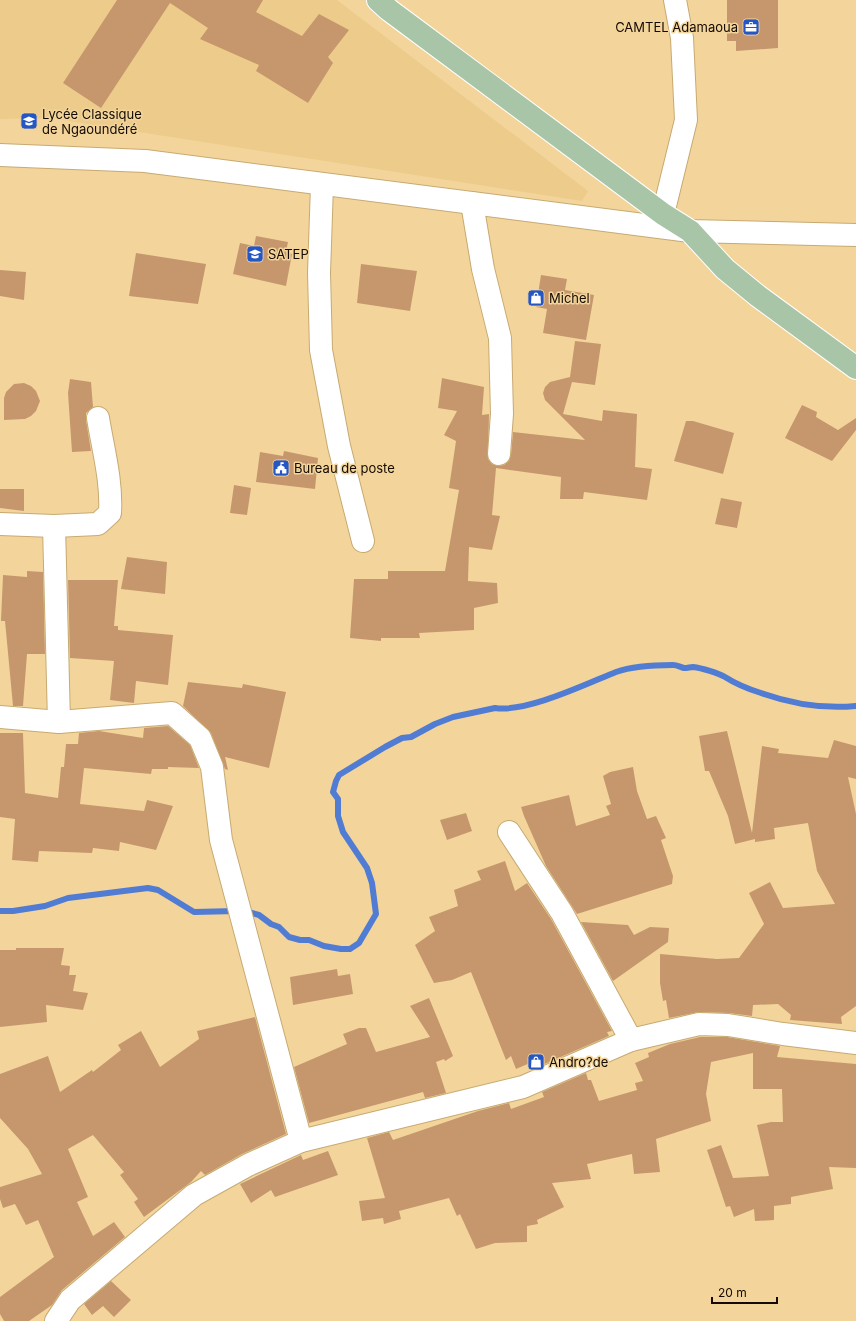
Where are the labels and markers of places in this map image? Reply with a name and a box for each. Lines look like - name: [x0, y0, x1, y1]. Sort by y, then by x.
- office icon: CAMTEL Adamaoua: [741, 17, 761, 37]
- place label: CAMTEL Adamaoua: [615, 19, 738, 35]
- place label: Lycée Classique de Ngaoundéré: [42, 106, 142, 137]
- school or university icon: Lycée Classique de Ngaoundéré: [19, 111, 39, 131]
- school or university icon: SATEP: [245, 244, 265, 264]
- place label: SATEP: [268, 246, 309, 262]
- shop icon: Michel: [526, 288, 546, 308]
- place label: Michel: [549, 290, 590, 306]
- public building icon: Bureau de poste: [271, 458, 291, 478]
- place label: Bureau de poste: [294, 460, 395, 476]
- shop icon: Andro?de: [526, 1052, 546, 1072]
- place label: Andro?de: [549, 1054, 608, 1070]

